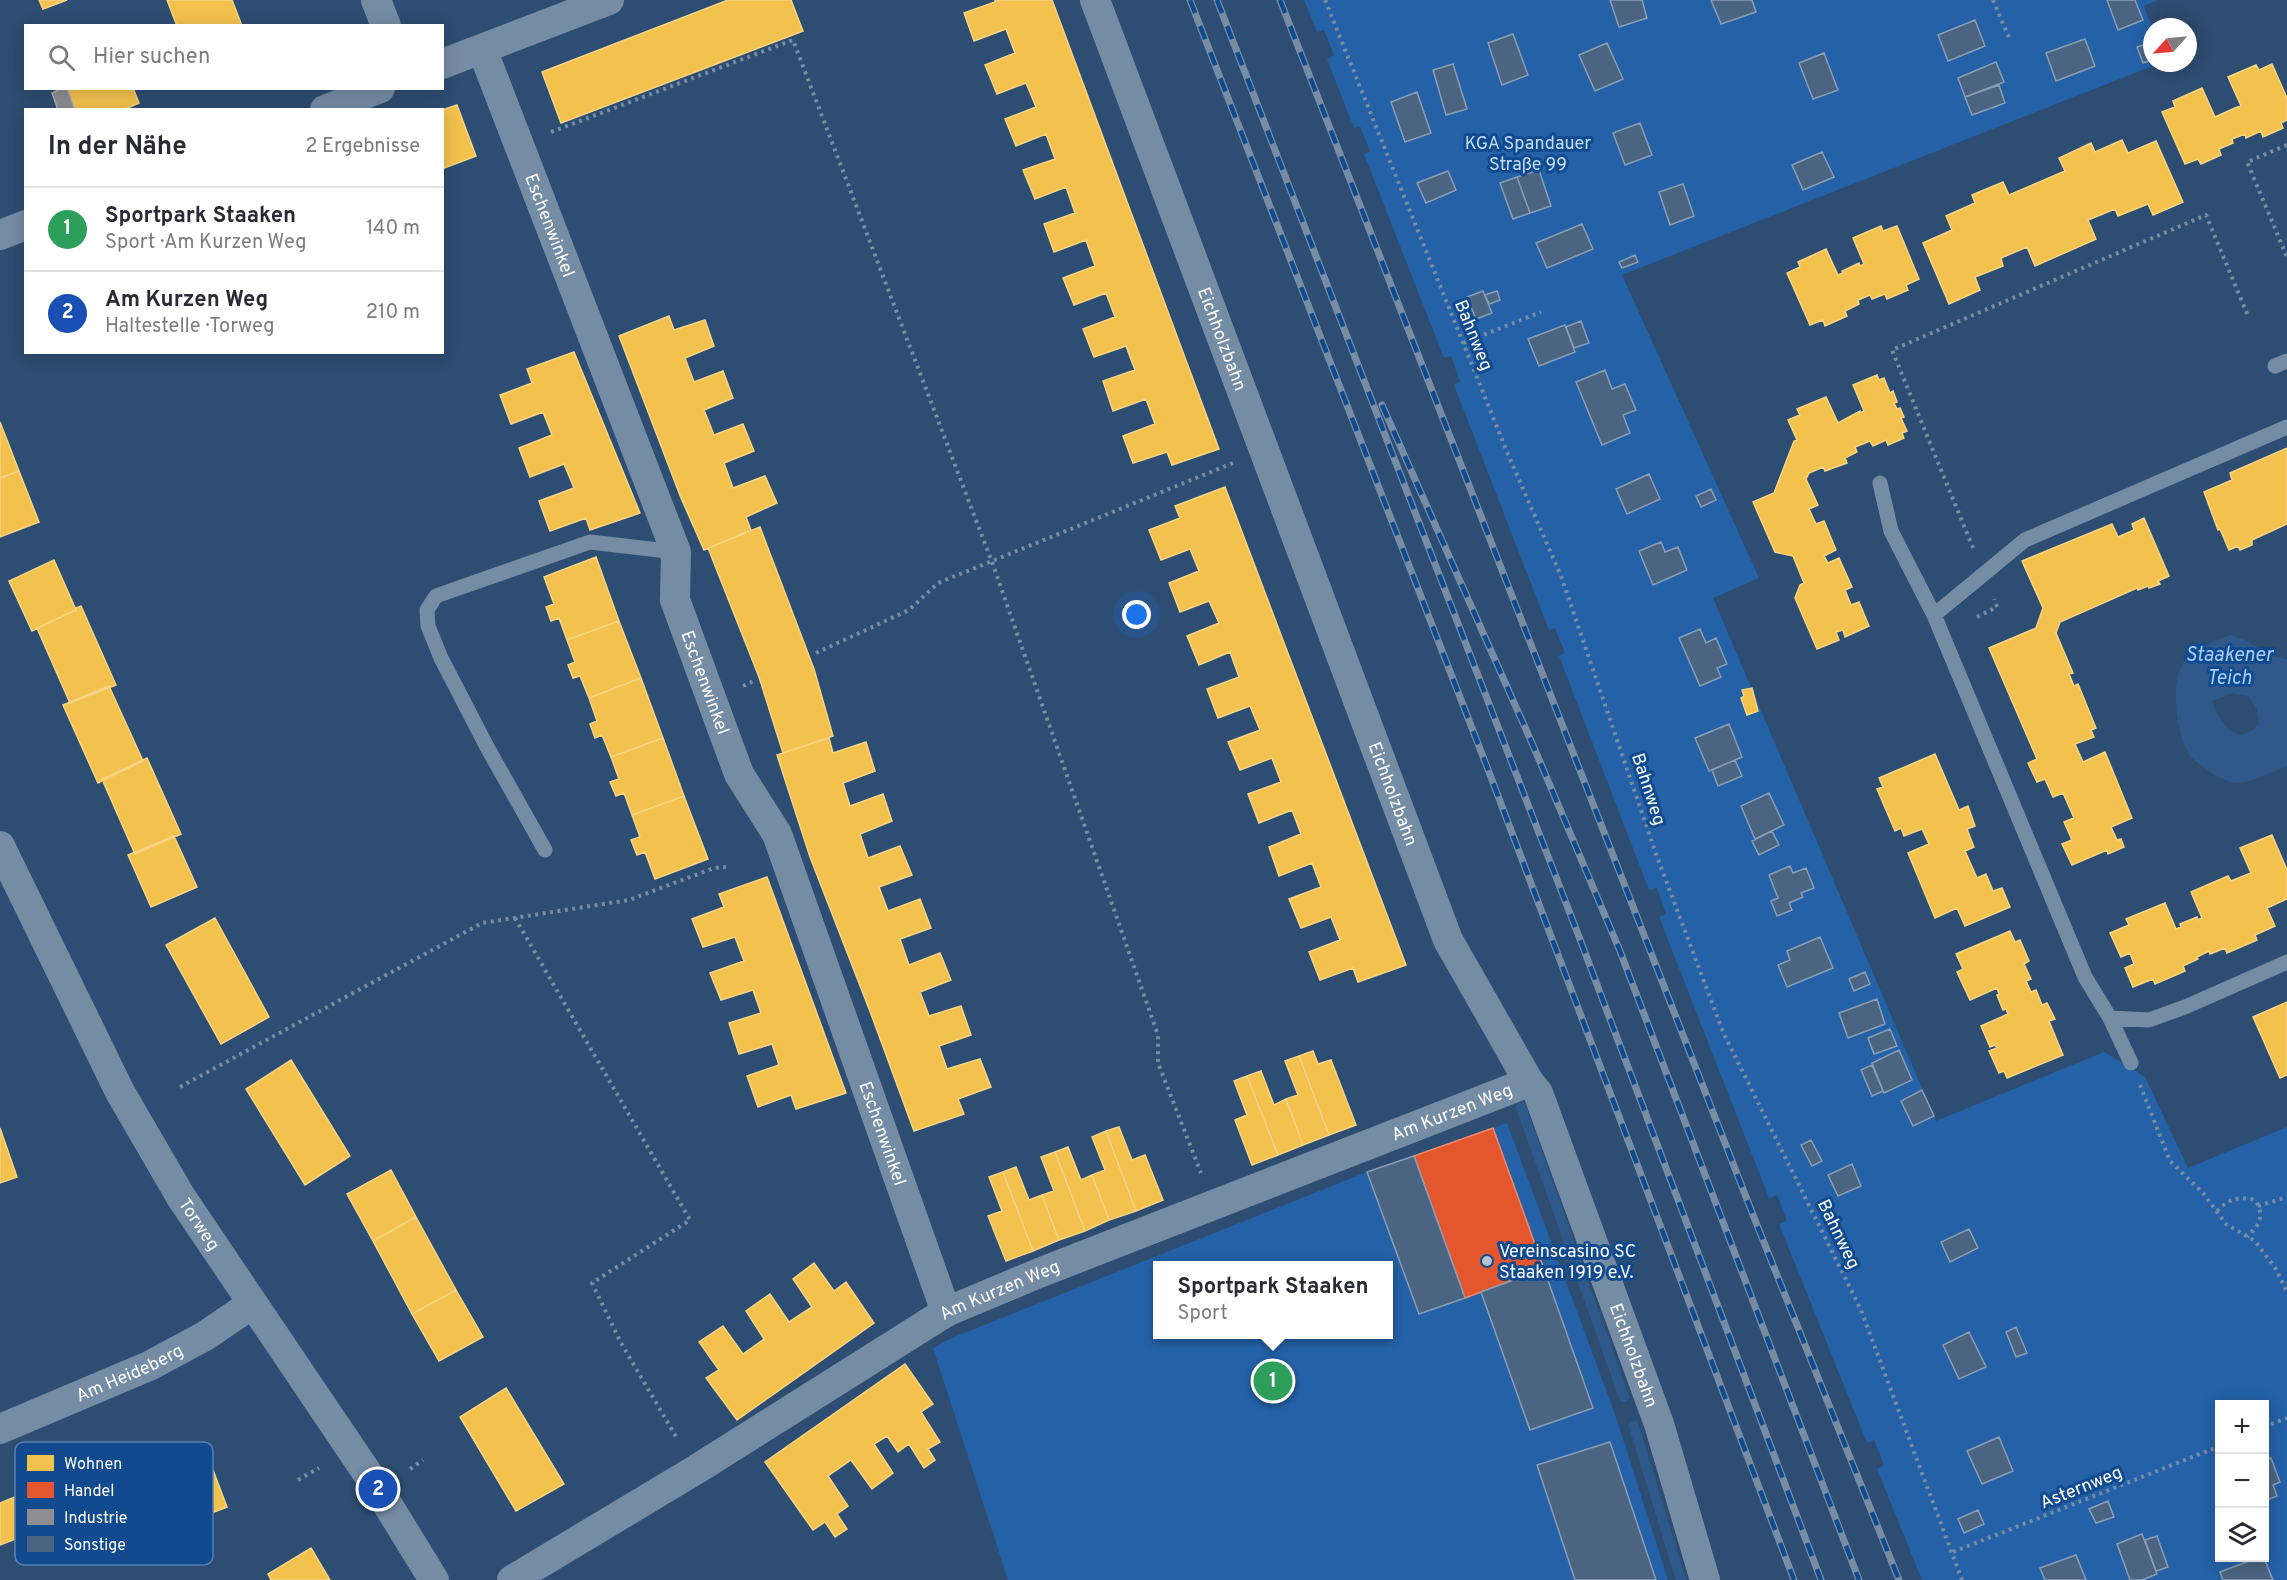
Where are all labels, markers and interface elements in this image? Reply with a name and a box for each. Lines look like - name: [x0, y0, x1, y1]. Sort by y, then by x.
- north arrow: [2143, 18, 2197, 72]
- search box: [24, 24, 444, 90]
- icon: search: [45, 41, 78, 74]
- text: Hier suchen: [93, 44, 210, 71]
- text: In der Nähe: [48, 131, 187, 164]
- park label: KGA Spandauer Straße 99: [1465, 133, 1591, 177]
- text: 2 Ergebnisse: [305, 134, 420, 160]
- street label: Eschenwinkel: [518, 171, 579, 281]
- text: Sportpark Staaken: [105, 203, 296, 230]
- text: 1: [64, 216, 72, 242]
- text: 140 m: [366, 216, 420, 242]
- text: Sport · Am Kurzen Weg: [105, 230, 306, 256]
- street label: Eichholzbahn: [1191, 284, 1251, 395]
- text: Am Kurzen Weg: [105, 287, 268, 314]
- street label: Bahnweg: [1448, 297, 1497, 374]
- text: 2: [61, 300, 74, 326]
- text: 210 m: [366, 300, 420, 326]
- text: Haltestelle · Torweg: [105, 314, 274, 340]
- your location: [1122, 600, 1151, 629]
- street label: Eschenwinkel: [674, 628, 734, 738]
- water label: Staakener Teich: [2185, 643, 2274, 692]
- street label: Eichholzbahn: [1362, 739, 1422, 850]
- street label: Bahnweg: [1625, 750, 1670, 828]
- street label: Eschenwinkel: [852, 1079, 910, 1189]
- street label: Am Kurzen Weg: [1388, 1079, 1516, 1148]
- street label: Torweg: [172, 1194, 224, 1256]
- street label: Bahnweg: [1811, 1196, 1864, 1273]
- place label: Vereinscasino SC Staaken 1919 e.V.: [1499, 1241, 1637, 1285]
- marker: Vereinscasino SC Staaken 1919 e.V.: [1480, 1254, 1494, 1268]
- street label: Am Kurzen Weg: [935, 1256, 1063, 1326]
- popup: [1153, 1261, 1393, 1339]
- text: Sportpark Staaken: [1177, 1274, 1369, 1301]
- text: Sport: [1177, 1301, 1228, 1327]
- street label: Eichholzbahn: [1603, 1301, 1662, 1411]
- street label: Am Heideberg: [73, 1340, 188, 1409]
- pin: 1: [1254, 1358, 1292, 1404]
- map controls: [2215, 1400, 2269, 1562]
- button: +: [2215, 1400, 2269, 1454]
- legend: [15, 1442, 213, 1565]
- button: −: [2215, 1454, 2269, 1508]
- text: Wohnen: [64, 1455, 122, 1475]
- street label: Asternweg: [2037, 1462, 2126, 1515]
- pin: 2: [358, 1466, 398, 1512]
- text: Handel: [64, 1482, 114, 1502]
- button: layers: [2215, 1508, 2269, 1562]
- text: Industrie: [64, 1509, 127, 1529]
- text: Sonstige: [64, 1536, 126, 1556]

